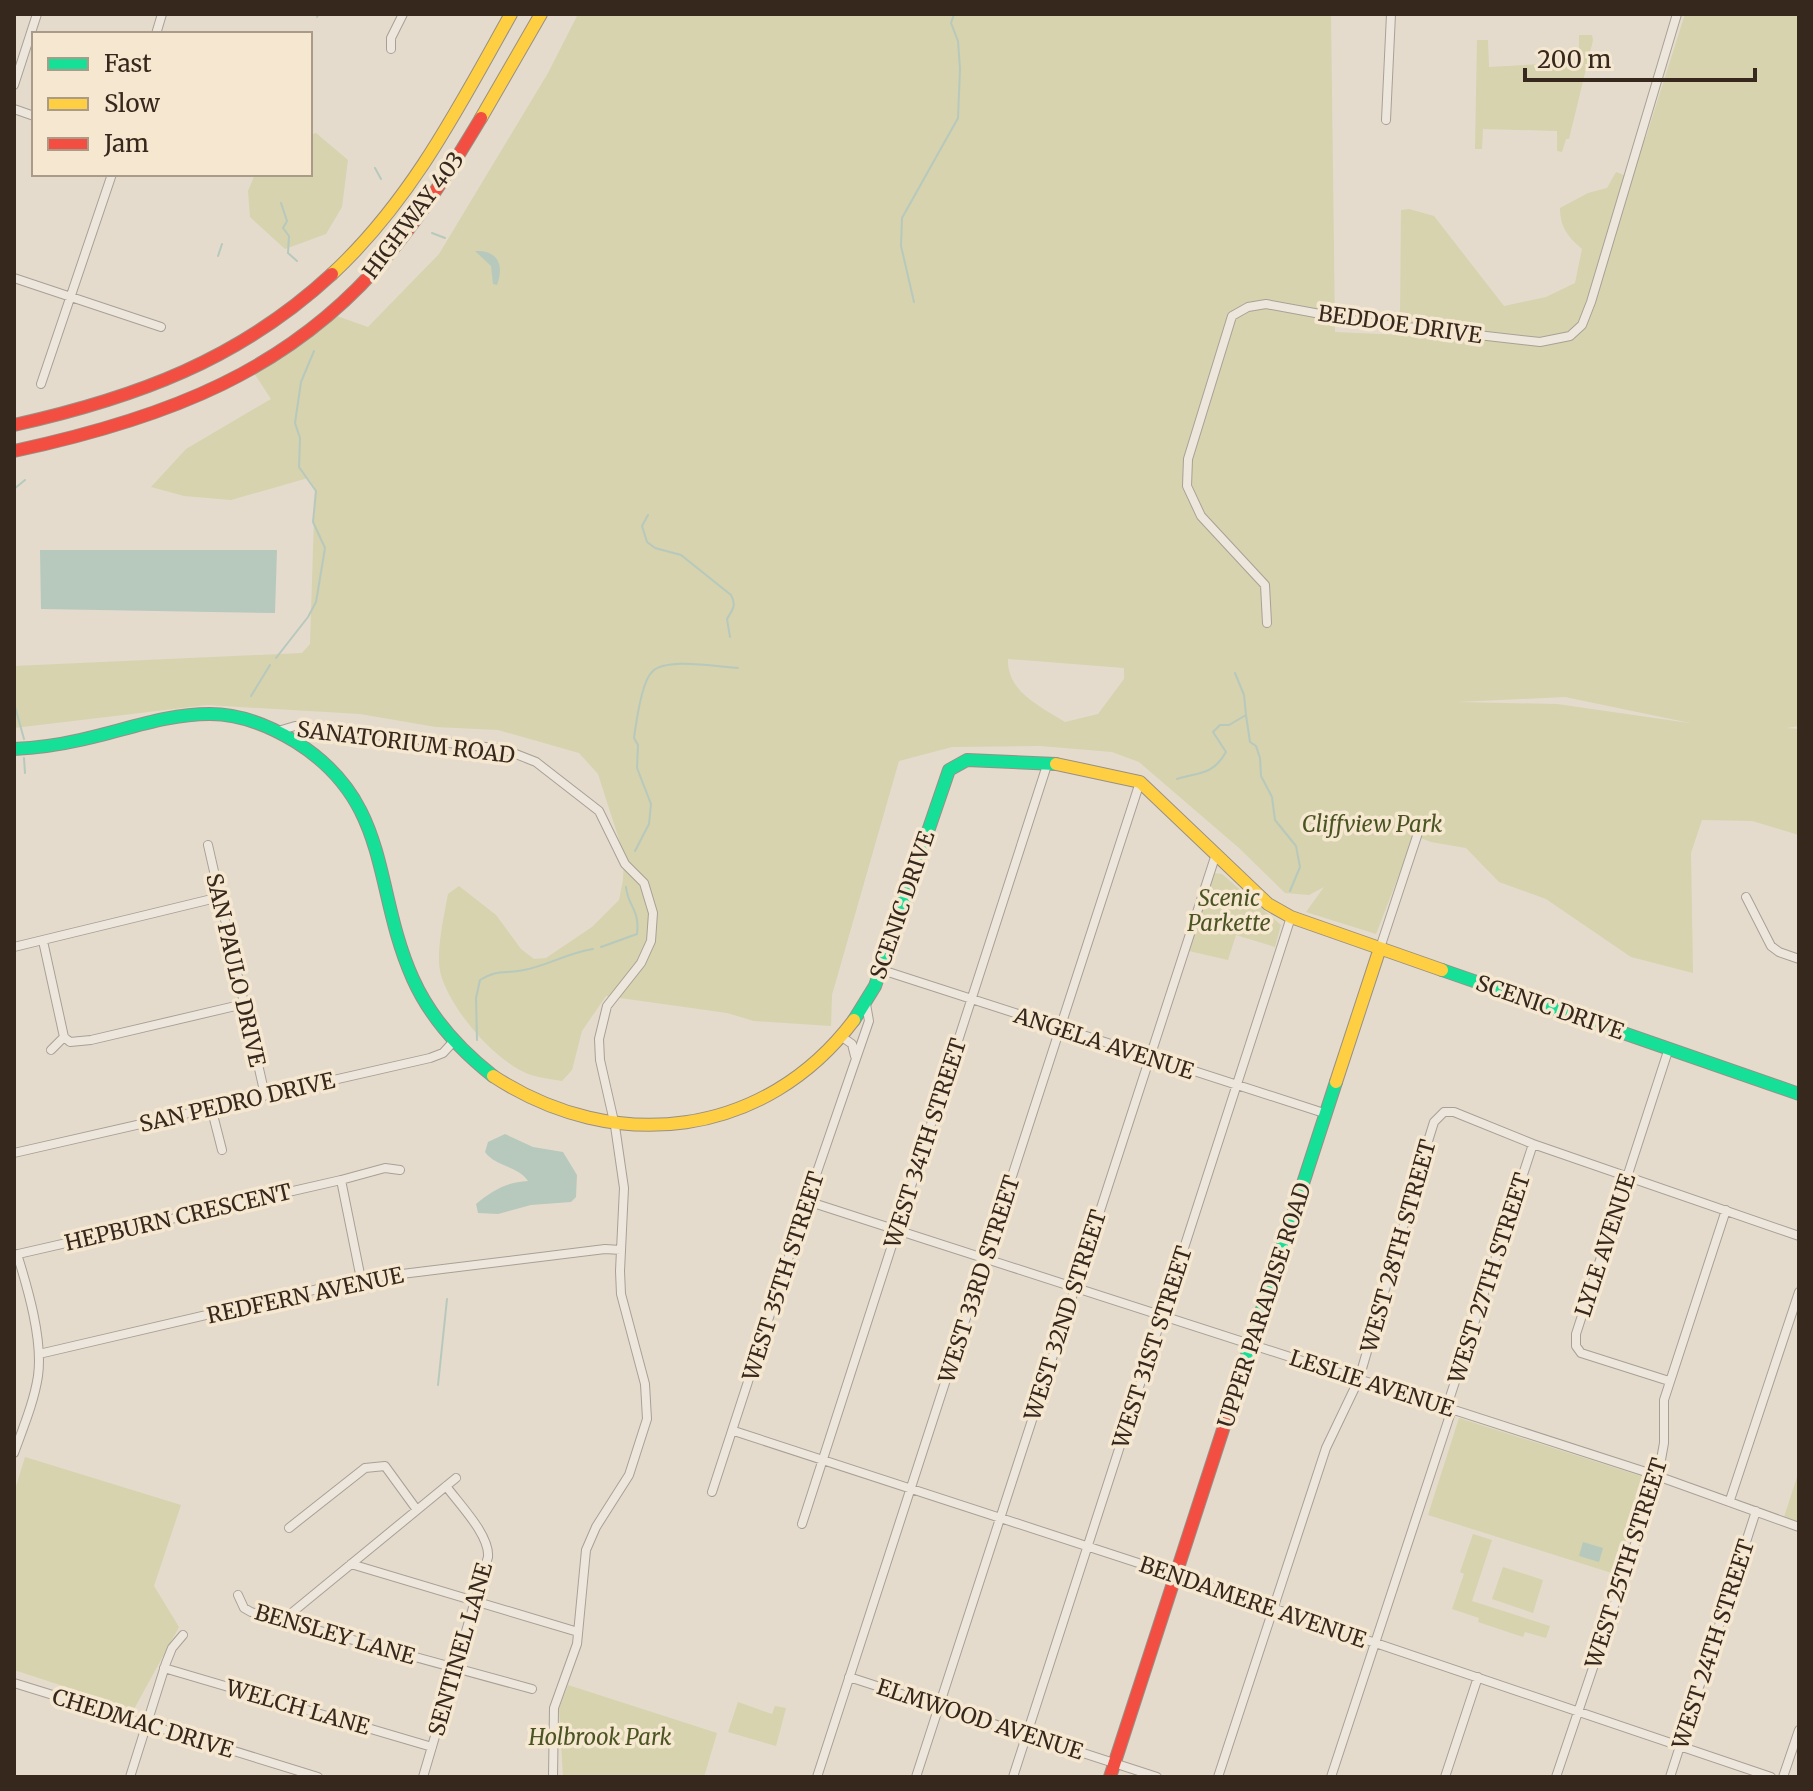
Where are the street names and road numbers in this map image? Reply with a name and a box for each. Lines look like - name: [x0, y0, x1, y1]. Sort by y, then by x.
- street label: HIGHWAY 403: [356, 146, 470, 284]
- street label: BEDDOE DRIVE: [1316, 299, 1484, 349]
- street label: SANATORIUM ROAD: [295, 715, 517, 769]
- street label: SCENIC DRIVE: [864, 827, 940, 983]
- street label: SAN PAULO DRIVE: [200, 871, 272, 1070]
- street label: SCENIC DRIVE: [1472, 969, 1628, 1045]
- street label: ANGELA AVENUE: [1010, 1000, 1197, 1085]
- street label: WEST 34TH STREET: [878, 1035, 972, 1252]
- street label: SAN PEDRO DRIVE: [137, 1066, 337, 1138]
- street label: WEST 28TH STREET: [1354, 1136, 1442, 1357]
- street label: WEST 35TH STREET: [736, 1168, 830, 1385]
- street label: WEST 27TH STREET: [1441, 1169, 1536, 1388]
- street label: LYLE AVENUE: [1569, 1170, 1641, 1320]
- street label: WEST 33RD STREET: [932, 1172, 1026, 1387]
- street label: HEPBURN CRESCENT: [62, 1177, 294, 1257]
- street label: UPPER PARADISE ROAD: [1211, 1179, 1317, 1431]
- street label: WEST 32ND STREET: [1017, 1206, 1112, 1425]
- street label: WEST 31ST STREET: [1106, 1242, 1198, 1453]
- street label: REDFERN AVENUE: [204, 1260, 406, 1330]
- street label: LESLIE AVENUE: [1286, 1343, 1458, 1423]
- street label: WEST 25TH STREET: [1579, 1454, 1673, 1672]
- street label: WEST 24TH STREET: [1666, 1536, 1760, 1753]
- street label: BENDAMERE AVENUE: [1136, 1550, 1370, 1654]
- street label: SENTINEL LANE: [422, 1559, 498, 1739]
- street label: BENSLEY LANE: [252, 1598, 419, 1670]
- street label: ELMWOOD AVENUE: [873, 1672, 1087, 1766]
- street label: WELCH LANE: [222, 1673, 373, 1741]
- street label: CHEDMAC DRIVE: [49, 1682, 237, 1764]

